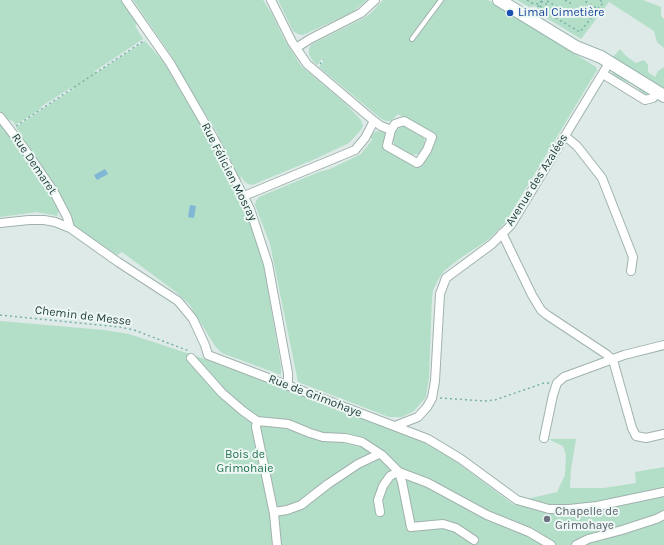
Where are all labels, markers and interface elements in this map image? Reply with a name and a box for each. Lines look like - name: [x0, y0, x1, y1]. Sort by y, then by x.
- place label: Limal Cimetière: [518, 6, 604, 20]
- marker: Limal Cimetière: [505, 8, 515, 18]
- street label: Rue Félicien Mosray: [198, 121, 260, 223]
- street label: Rue Demaret: [8, 131, 60, 197]
- street label: Avenue des Azalées: [503, 131, 571, 229]
- street label: Chemin de Messe: [34, 303, 132, 329]
- street label: Rue de Grimohaye: [266, 372, 364, 420]
- park label: Bois de Grimohaie: [216, 448, 274, 476]
- place label: Chapelle de Grimohaye: [555, 505, 618, 533]
- marker: Chapelle de Grimohaye: [542, 514, 552, 524]

